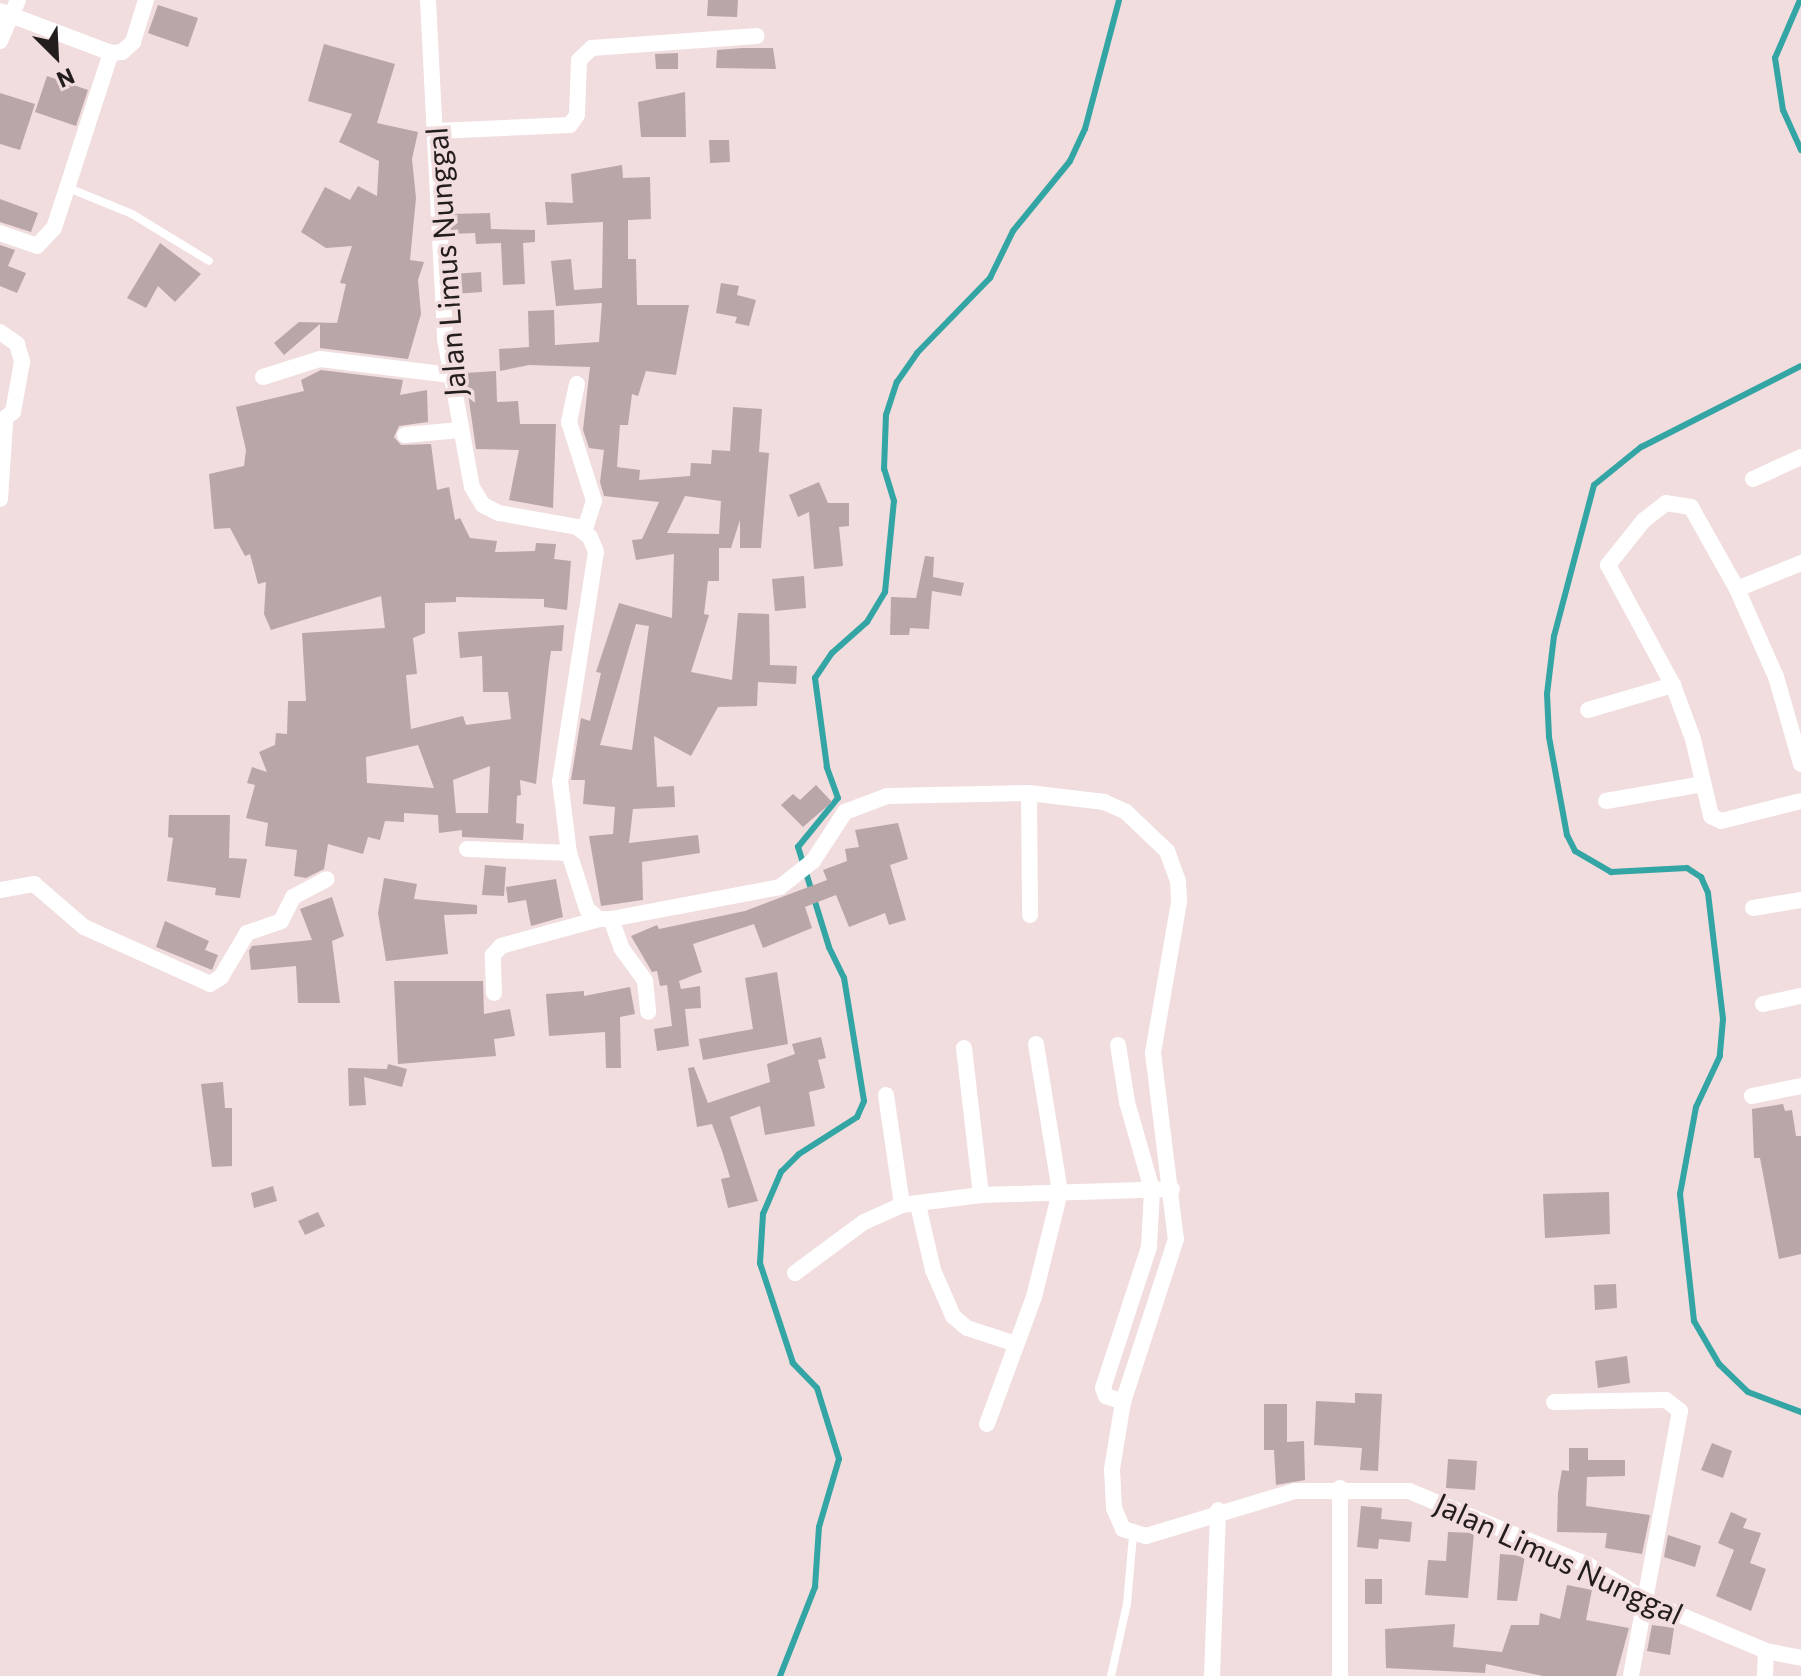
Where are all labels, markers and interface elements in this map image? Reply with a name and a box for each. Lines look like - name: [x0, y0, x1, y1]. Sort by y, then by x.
- north arrow: [16, 16, 96, 96]
- text: N: [53, 63, 79, 94]
- street label: Jalan Limus Nunggal: [418, 126, 472, 398]
- street label: Jalan Limus Nunggal: [1429, 1485, 1689, 1631]

